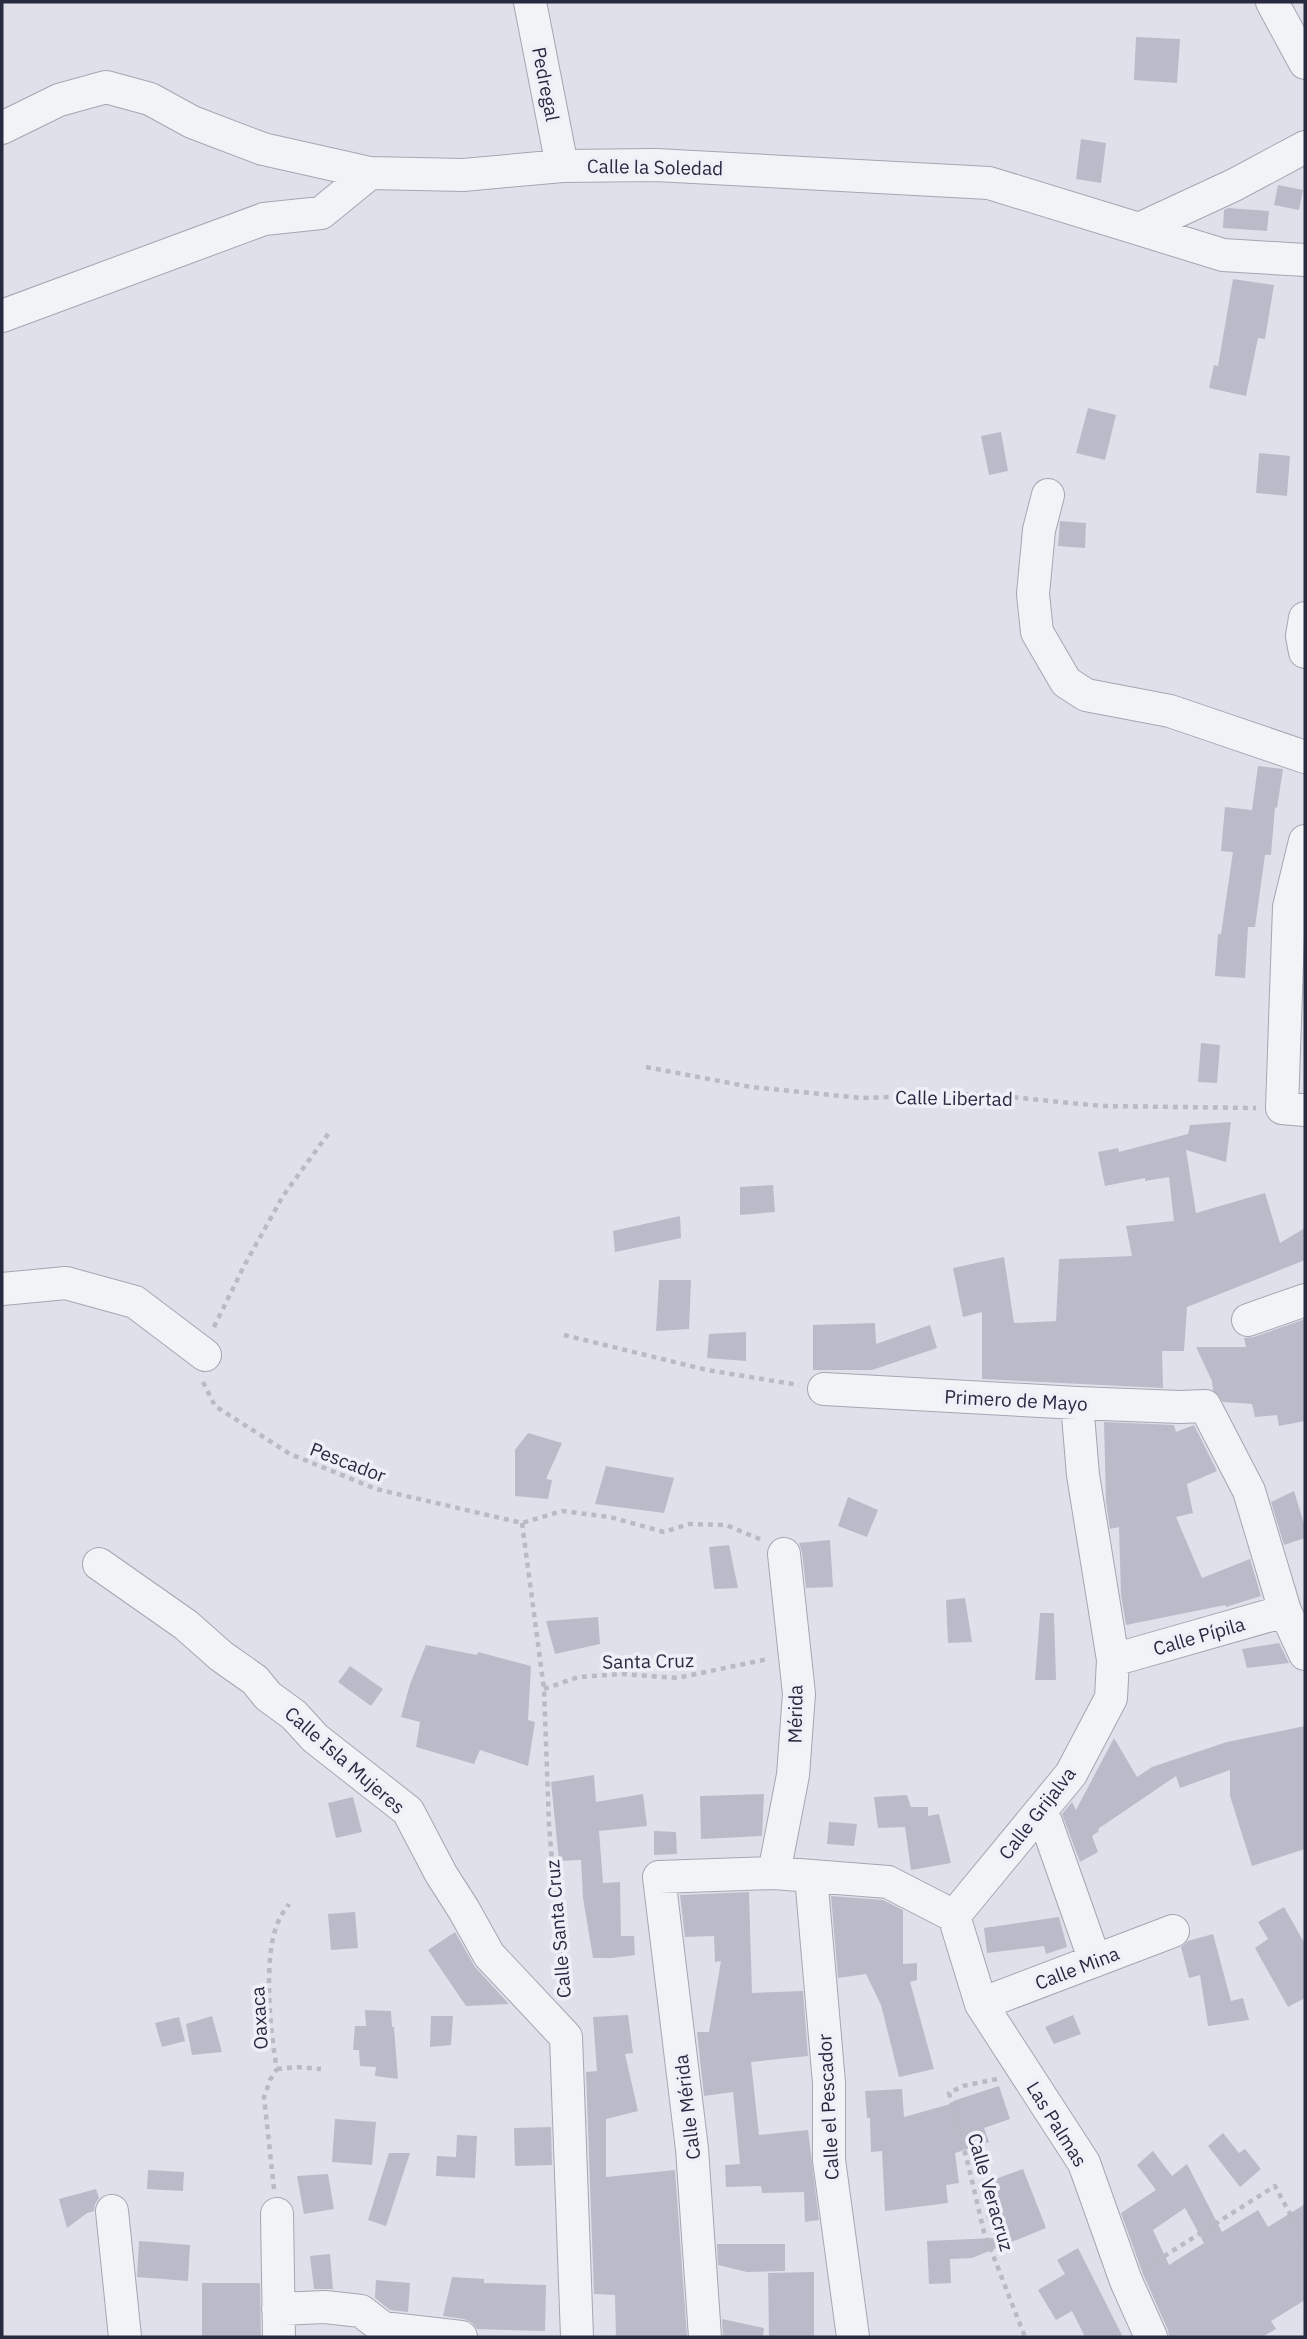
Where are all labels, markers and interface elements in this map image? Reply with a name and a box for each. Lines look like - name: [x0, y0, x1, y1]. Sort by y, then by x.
- street label: Pedregal: [527, 45, 565, 123]
- street label: Calle la Soledad: [587, 154, 723, 180]
- street label: Calle Libertad: [895, 1085, 1013, 1111]
- street label: Primero de Mayo: [944, 1384, 1088, 1416]
- street label: Pescador: [307, 1437, 389, 1487]
- street label: Calle Pípila: [1150, 1611, 1248, 1661]
- street label: Santa Cruz: [602, 1648, 694, 1674]
- street label: Mérida: [782, 1684, 808, 1744]
- street label: Calle Isla Mujeres: [280, 1701, 410, 1819]
- street label: Calle Grijalva: [993, 1762, 1081, 1864]
- street label: Calle Santa Cruz: [540, 1859, 576, 1999]
- street label: Calle Mina: [1032, 1941, 1122, 1995]
- street label: Oaxaca: [245, 1986, 273, 2050]
- street label: Calle el Pescador: [812, 2033, 844, 2181]
- street label: Calle Mérida: [669, 2053, 705, 2161]
- street label: Las Palmas: [1021, 2077, 1093, 2171]
- street label: Calle Veracruz: [963, 2130, 1019, 2254]

